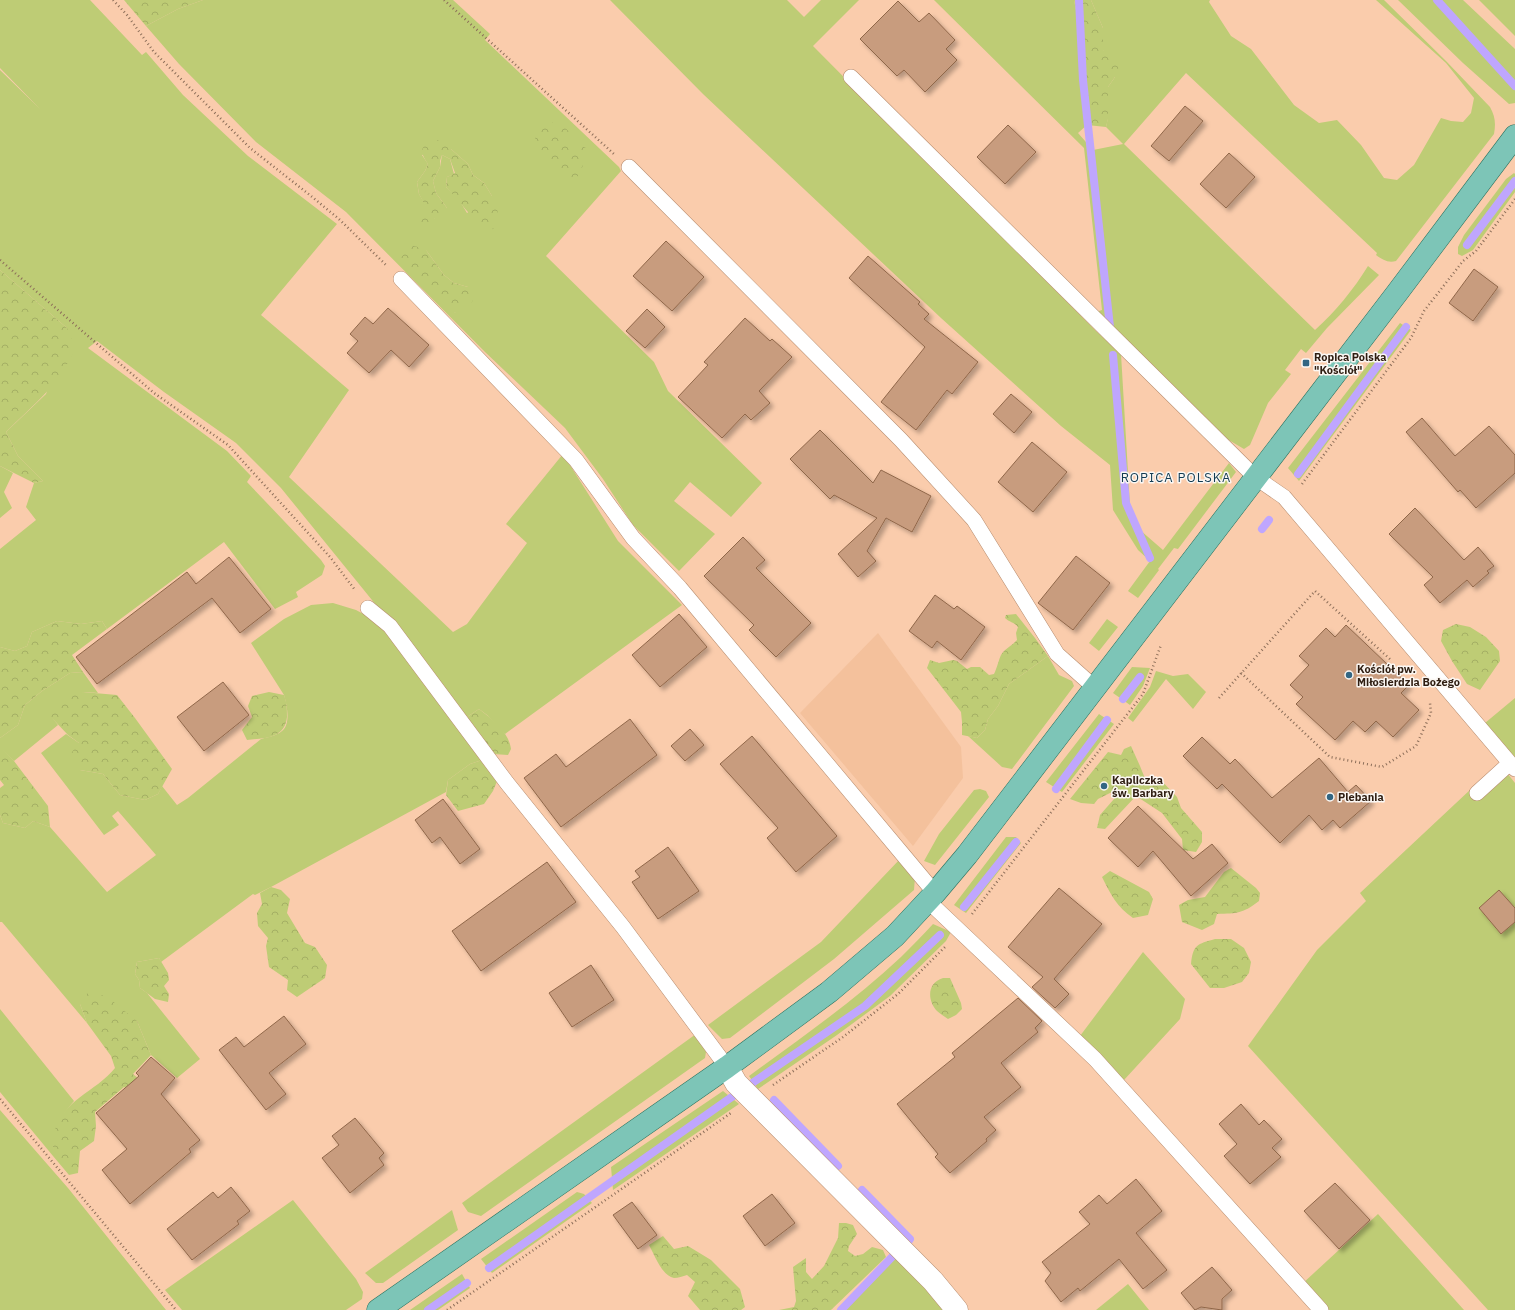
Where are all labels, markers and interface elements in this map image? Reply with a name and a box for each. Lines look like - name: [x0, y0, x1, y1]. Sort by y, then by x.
- place label: Ropica Polska "Kościół": [1314, 350, 1387, 377]
- marker: Ropica Polska "Kościół": [1301, 358, 1311, 368]
- district label: ROPICA POLSKA: [1121, 469, 1231, 486]
- place label: Kościół pw. Miłosierdzia Bożego: [1357, 662, 1460, 689]
- marker: Kościół pw. Miłosierdzia Bożego: [1344, 670, 1354, 680]
- place label: Kapliczka św. Barbary: [1112, 773, 1174, 800]
- marker: Kapliczka św. Barbary: [1099, 781, 1109, 791]
- place label: Plebania: [1338, 790, 1384, 804]
- marker: Plebania: [1325, 792, 1335, 802]

